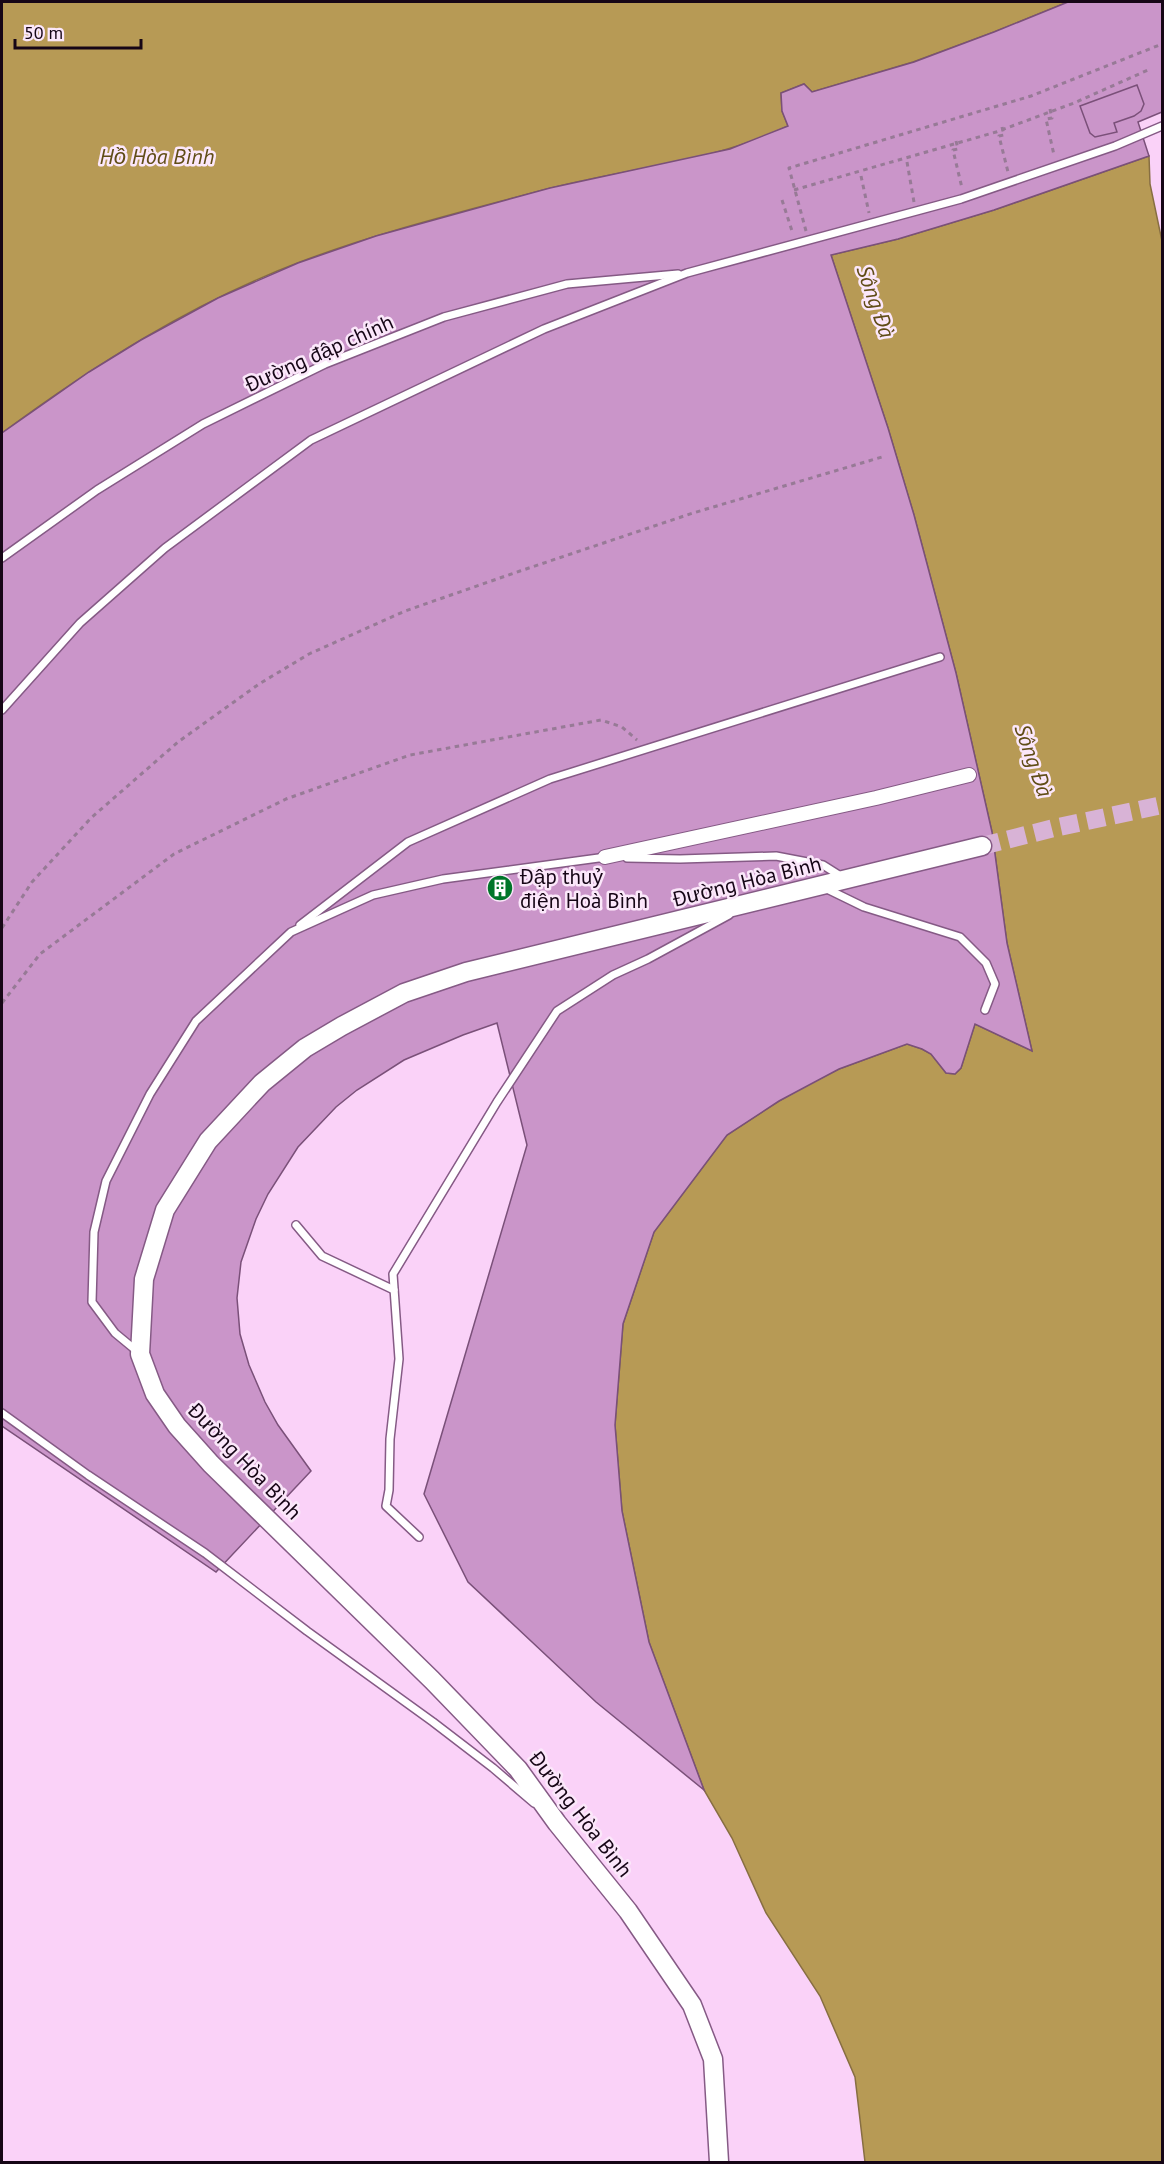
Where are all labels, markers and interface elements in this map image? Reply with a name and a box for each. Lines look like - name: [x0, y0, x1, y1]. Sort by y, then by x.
- scale bar: [15, 12, 141, 50]
- text: 50 m: [24, 21, 63, 44]
- water label: Hồ Hòa Bình: [100, 142, 214, 170]
- water label: Sông Đà: [851, 261, 902, 341]
- street label: Đường đập chính: [240, 308, 397, 398]
- water label: Sông Đà: [1009, 720, 1060, 800]
- street label: Đường Hòa Bình: [669, 849, 824, 913]
- place label: Đập thuỷ điện Hoà Bình: [519, 863, 648, 914]
- building icon: Đập thuỷ điện Hoà Bình: [485, 873, 515, 903]
- street label: Đường Hòa Bình: [182, 1396, 308, 1525]
- street label: Đường Hòa Bình: [523, 1745, 639, 1882]

